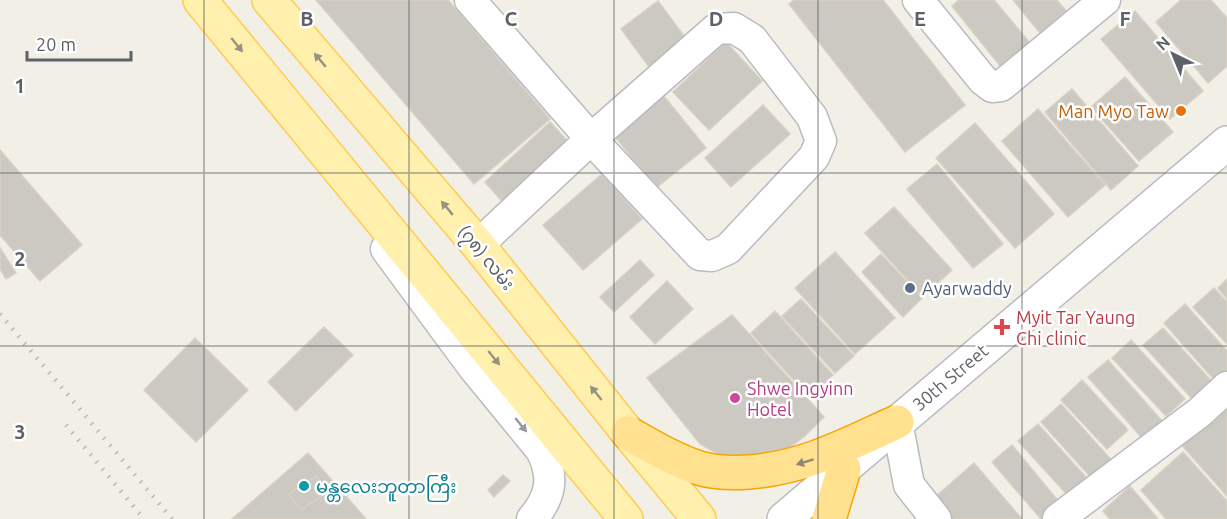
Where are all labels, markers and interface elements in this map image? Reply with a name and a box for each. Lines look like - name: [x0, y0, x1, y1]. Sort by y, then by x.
- text: B: [300, 7, 314, 30]
- text: C: [505, 7, 518, 30]
- text: D: [709, 7, 723, 30]
- text: E: [914, 7, 926, 30]
- text: F: [1119, 7, 1131, 30]
- scale bar: [27, 24, 130, 62]
- north arrow: [1143, 24, 1203, 84]
- text: N: [1152, 32, 1173, 54]
- text: 20 m: [36, 34, 76, 54]
- one-way arrow: [230, 37, 243, 52]
- one-way arrow: [314, 52, 327, 68]
- text: 1: [14, 74, 26, 97]
- place label: Man Myo Taw: [1058, 101, 1169, 121]
- marker: Man Myo Taw: [1174, 104, 1188, 118]
- one-way arrow: [441, 201, 454, 216]
- street label: (၇၈) လမ်း: [450, 219, 521, 297]
- text: 2: [14, 247, 26, 270]
- place label: Ayarwaddy: [922, 278, 1012, 298]
- marker: Ayarwaddy: [903, 281, 917, 295]
- place label: Myit Tar Yaung Chi clinic: [1016, 307, 1135, 348]
- marker: Myit Tar Yaung Chi clinic: [993, 318, 1011, 336]
- street label: 30th Street: [908, 340, 992, 414]
- one-way arrow: [487, 350, 500, 365]
- place label: Shwe Ingyinn Hotel: [747, 378, 854, 419]
- one-way arrow: [590, 385, 602, 400]
- marker: Shwe Ingyinn Hotel: [728, 391, 742, 405]
- one-way arrow: [514, 417, 527, 433]
- text: 3: [14, 420, 26, 443]
- one-way arrow: [796, 458, 814, 467]
- place label: မန္တလေးဘူတာကြီး: [316, 473, 456, 502]
- marker: မန္တလေးဘူတာကြီး: [297, 479, 311, 493]

